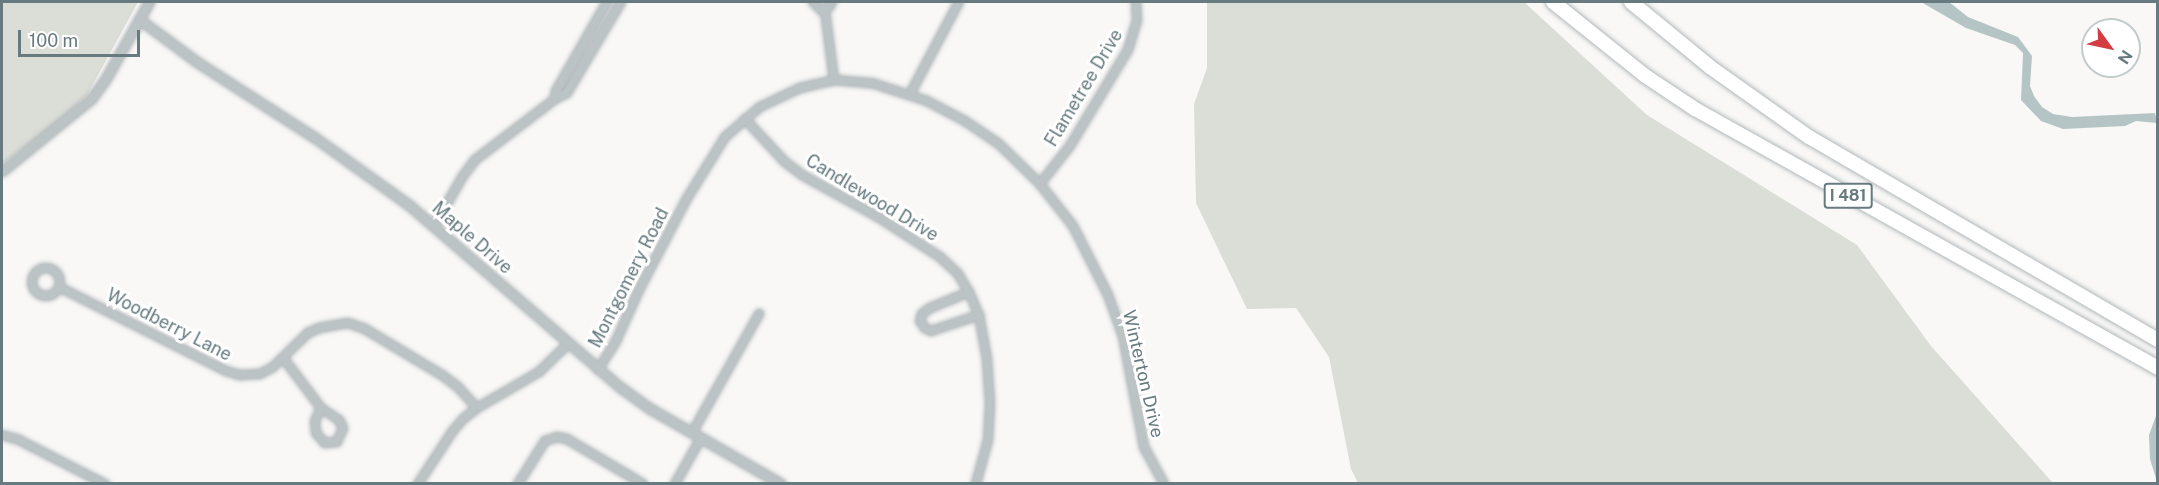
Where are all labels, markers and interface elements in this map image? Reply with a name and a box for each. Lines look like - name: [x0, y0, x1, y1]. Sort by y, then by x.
- scale bar: [21, 18, 142, 56]
- north arrow: [2081, 18, 2141, 78]
- street label: Flametree Drive: [1040, 25, 1128, 151]
- text: 100 m: [29, 30, 78, 51]
- text: N: [2113, 47, 2136, 67]
- street label: Candlewood Drive: [802, 150, 942, 246]
- road number: I 481: [1822, 183, 1874, 209]
- street label: Maple Drive: [427, 197, 517, 279]
- street label: Montgomery Road: [584, 205, 674, 351]
- street label: Woodberry Lane: [103, 284, 235, 366]
- street label: Winterton Drive: [1118, 308, 1168, 440]

